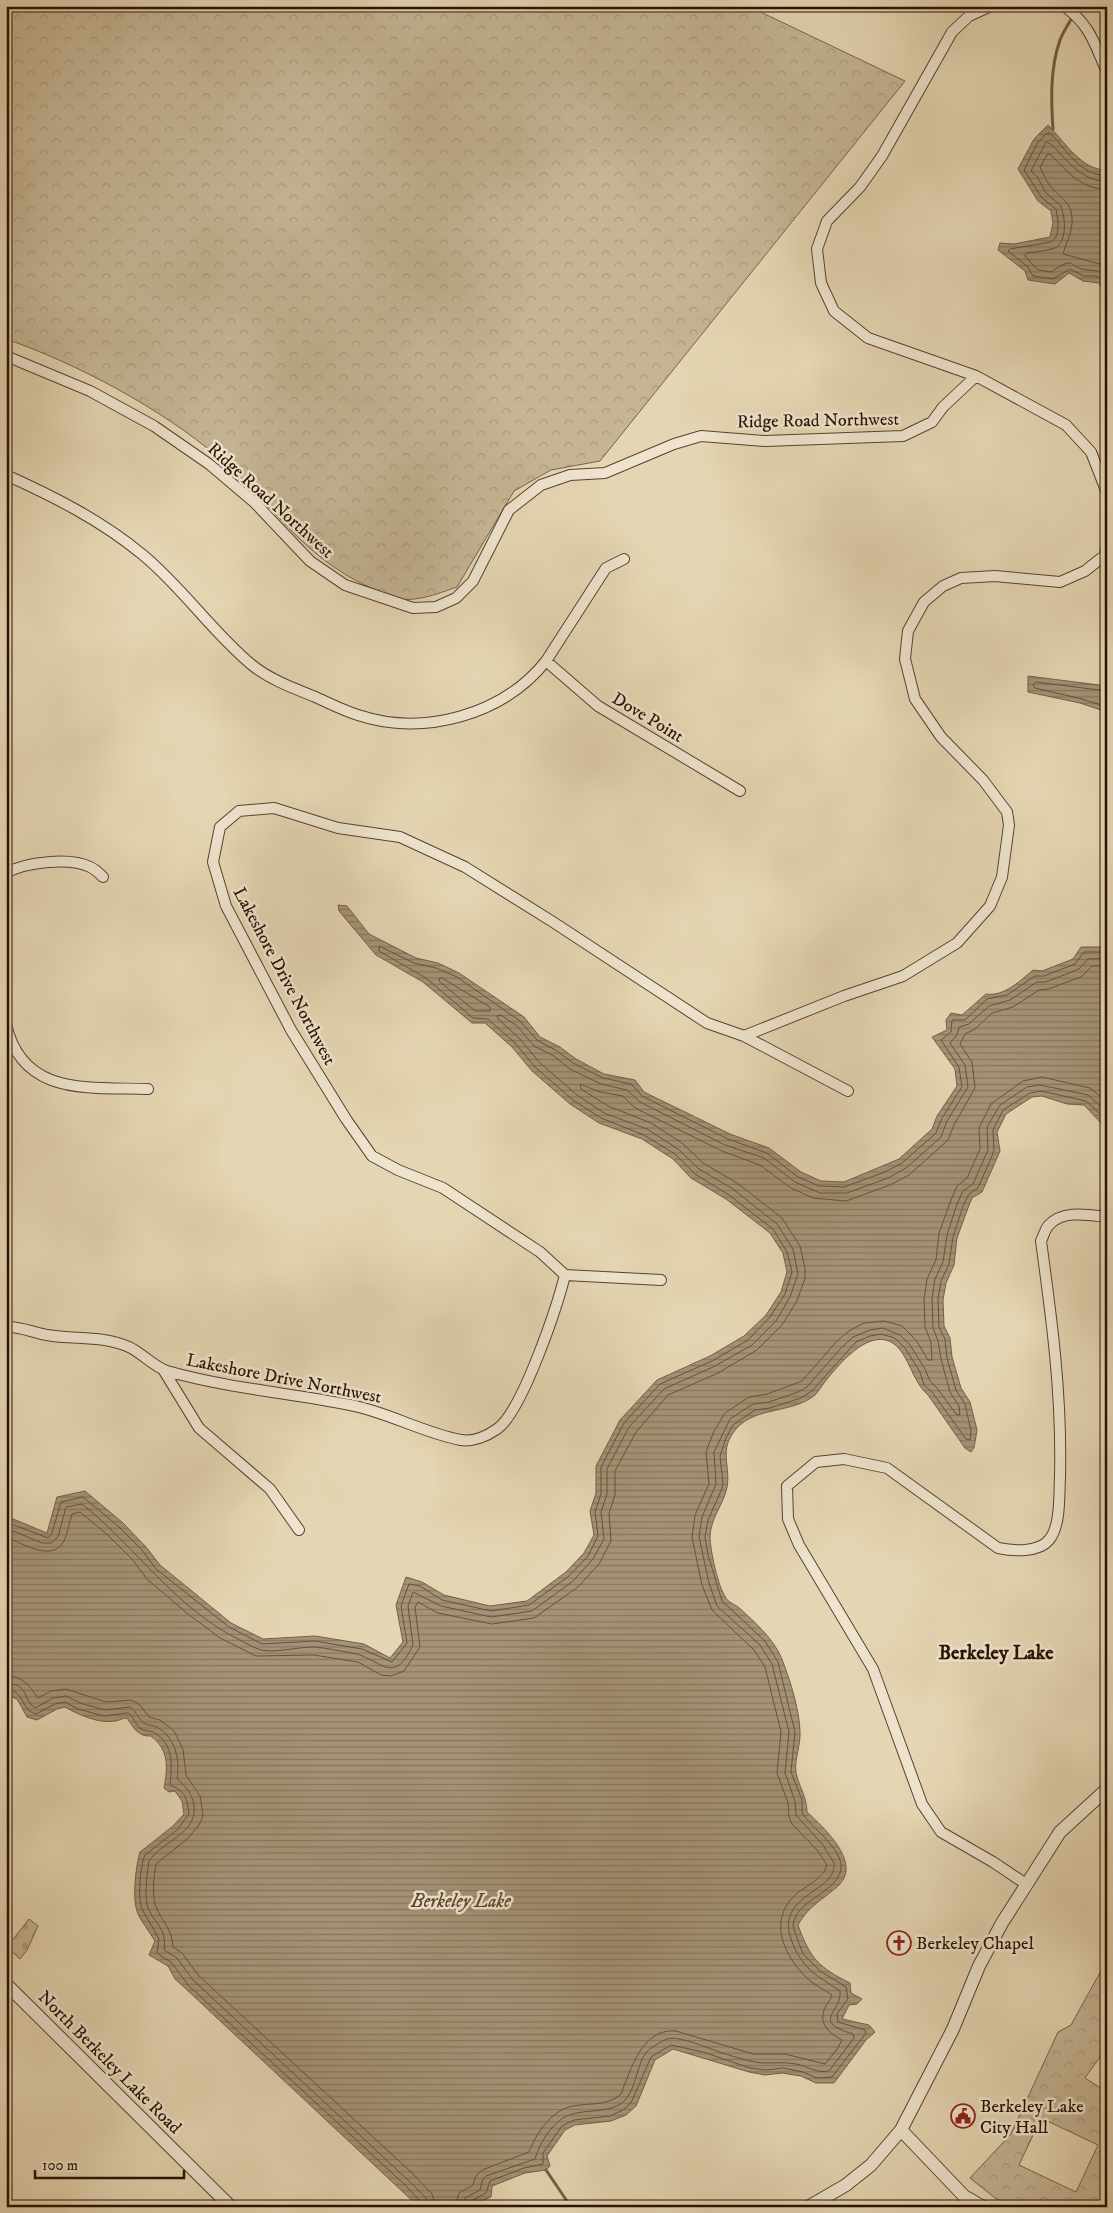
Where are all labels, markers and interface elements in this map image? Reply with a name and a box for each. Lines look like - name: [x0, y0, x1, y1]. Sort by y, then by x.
- street label: Ridge Road Northwest: [737, 409, 900, 433]
- street label: Ridge Road Northwest: [203, 438, 338, 563]
- street label: Dove Point: [608, 688, 688, 748]
- street label: Lakeshore Drive Northwest: [228, 884, 341, 1069]
- street label: Lakeshore Drive Northwest: [184, 1349, 384, 1409]
- district label: Berkeley Lake: [938, 1641, 1054, 1666]
- water label: Berkeley Lake: [410, 1890, 511, 1913]
- church icon: Berkeley Chapel: [886, 1930, 912, 1956]
- place label: Berkeley Chapel: [916, 1933, 1034, 1955]
- street label: North Berkeley Lake Road: [33, 1986, 186, 2139]
- place label: Berkeley Lake City Hall: [980, 2096, 1084, 2139]
- public building icon: Berkeley Lake City Hall: [950, 2103, 976, 2129]
- scale bar: [35, 2148, 184, 2180]
- text: 100 m: [42, 2156, 78, 2175]

